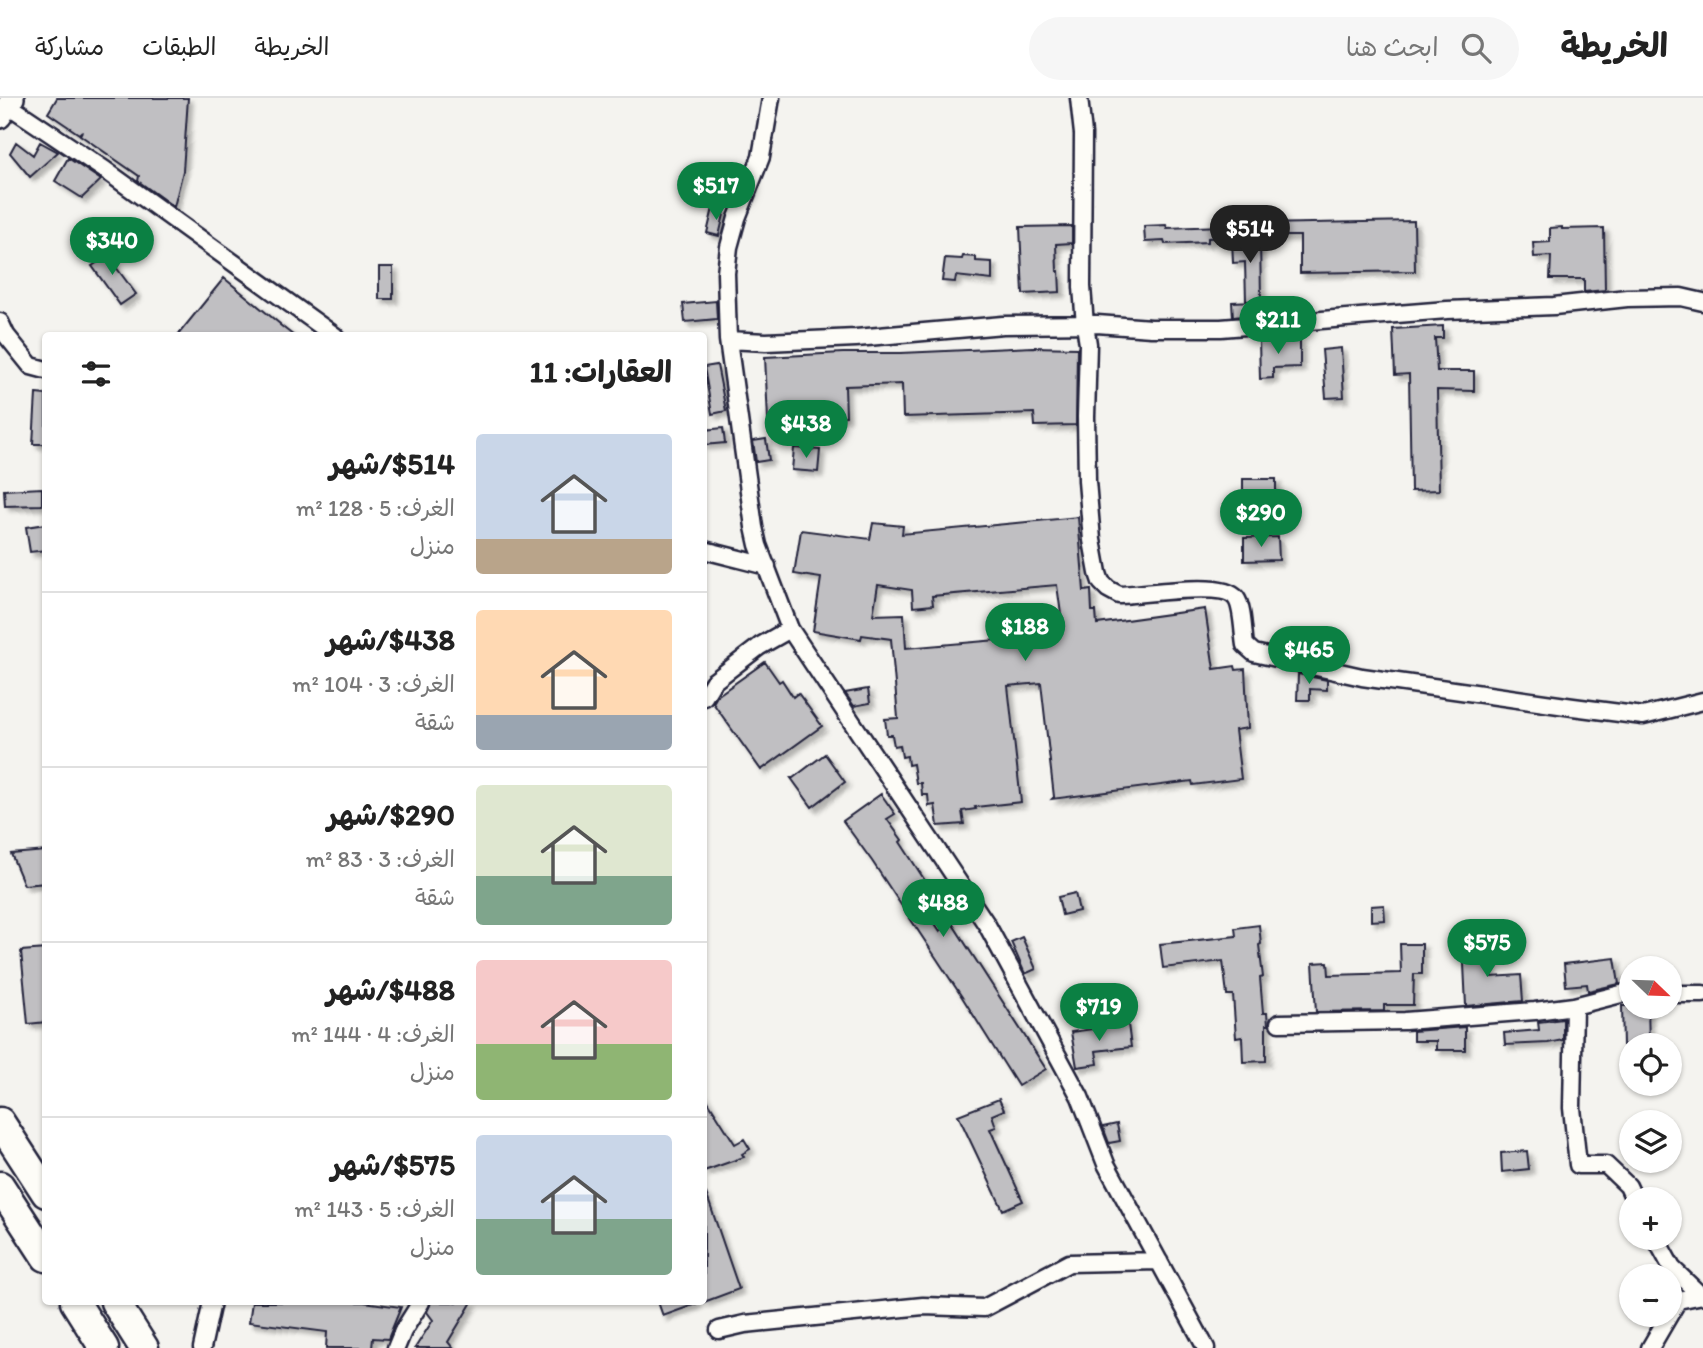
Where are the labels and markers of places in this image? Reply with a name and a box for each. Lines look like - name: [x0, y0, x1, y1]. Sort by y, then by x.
- pin: $517: [675, 162, 757, 222]
- pin: $514: [1209, 206, 1291, 265]
- pin: $340: [71, 218, 153, 277]
- pin: $211: [1237, 296, 1319, 356]
- pin: $438: [765, 400, 847, 460]
- pin: $290: [1220, 490, 1302, 549]
- pin: $188: [984, 603, 1066, 663]
- pin: $465: [1268, 626, 1350, 686]
- pin: $488: [902, 880, 984, 939]
- pin: $575: [1446, 920, 1528, 979]
- pin: $719: [1058, 984, 1140, 1043]

